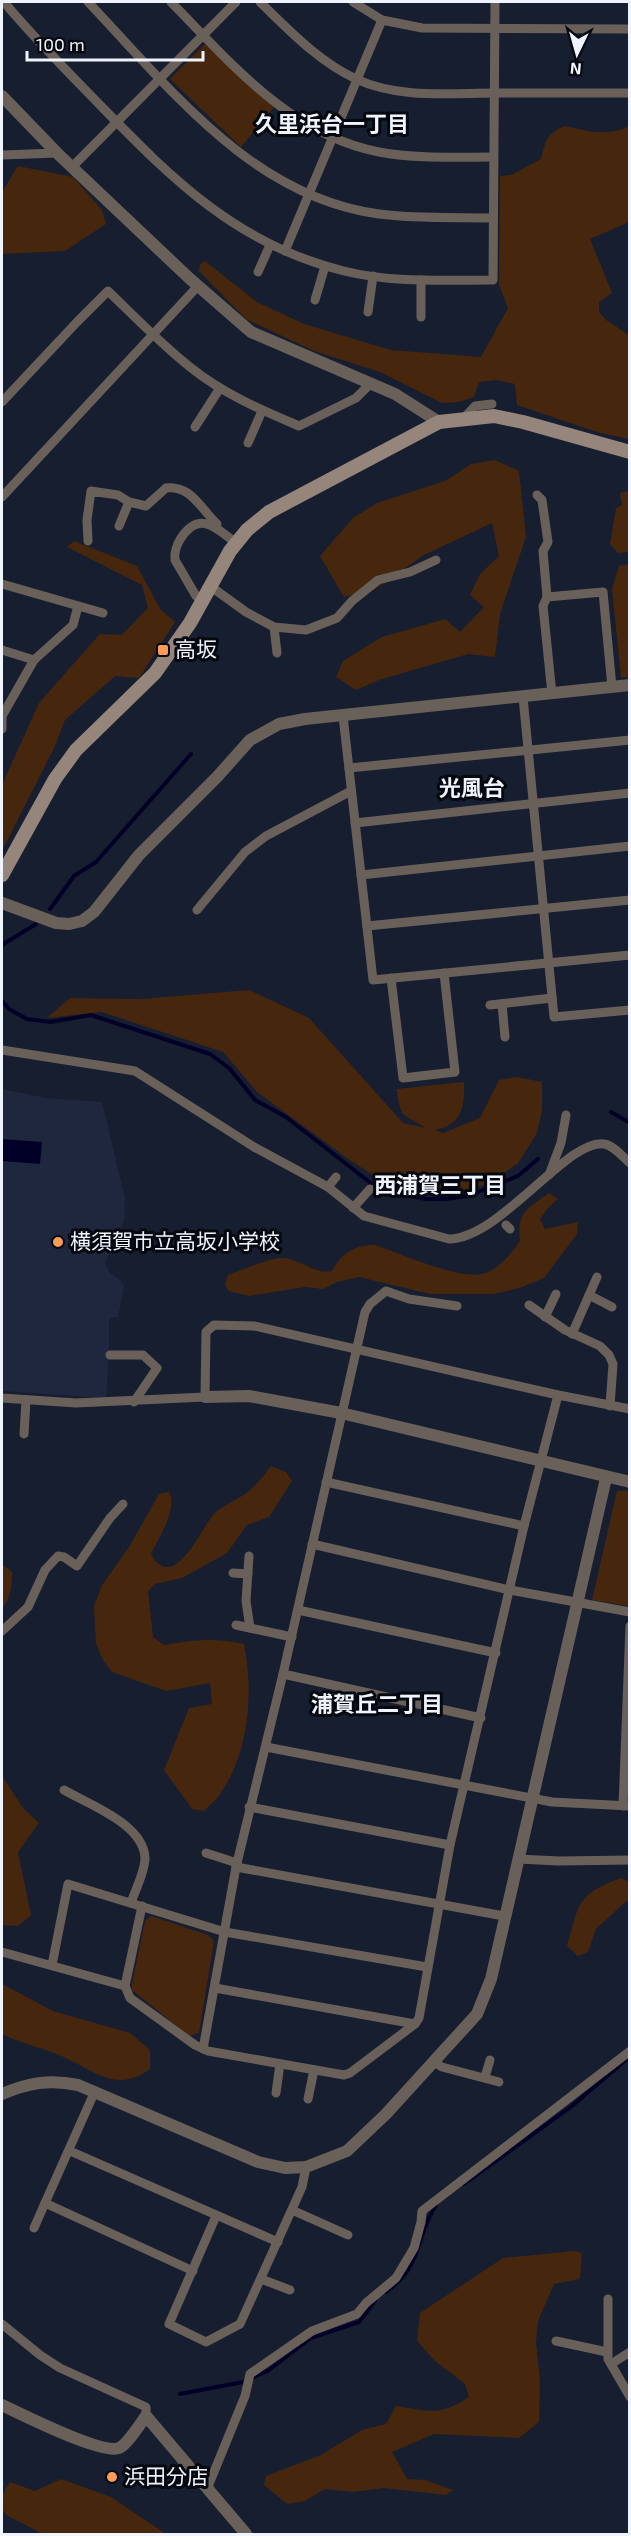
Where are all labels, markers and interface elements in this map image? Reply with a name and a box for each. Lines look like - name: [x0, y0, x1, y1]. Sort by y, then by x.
- scale bar: [27, 24, 202, 62]
- north arrow: [547, 24, 607, 84]
- text: 100 m: [36, 33, 85, 55]
- text: N: [569, 59, 582, 79]
- district label: 久里浜台一丁目: [255, 110, 409, 136]
- place label: 高坂: [175, 636, 217, 661]
- marker: 高坂: [156, 643, 170, 657]
- district label: 光風台: [439, 774, 505, 800]
- district label: 西浦賀三丁目: [374, 1171, 506, 1197]
- place label: 横須賀市立高坂小学校: [70, 1228, 280, 1253]
- marker: 横須賀市立高坂小学校: [51, 1235, 65, 1249]
- district label: 浦賀丘二丁目: [311, 1690, 443, 1716]
- place label: 浜田分店: [124, 2463, 208, 2488]
- marker: 浜田分店: [105, 2470, 119, 2484]

